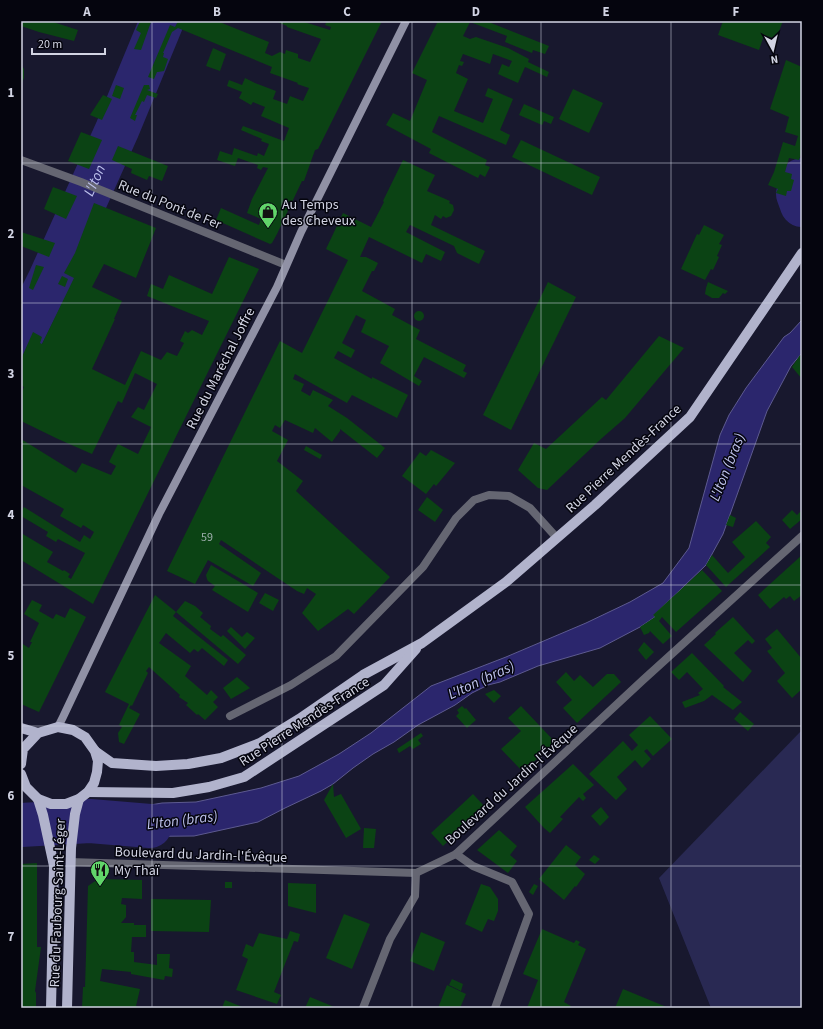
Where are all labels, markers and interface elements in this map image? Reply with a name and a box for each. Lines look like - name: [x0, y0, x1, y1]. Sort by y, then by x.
- text: A: [82, 3, 91, 21]
- text: B: [213, 3, 221, 21]
- text: C: [343, 3, 351, 21]
- text: D: [472, 3, 480, 21]
- text: E: [602, 3, 610, 21]
- text: F: [733, 3, 740, 21]
- scale bar: [32, 30, 105, 56]
- north arrow: [753, 30, 793, 70]
- text: 20 m: [38, 36, 62, 53]
- text: N: [770, 51, 779, 67]
- text: 1: [8, 84, 15, 102]
- water label: L'Iton: [79, 161, 111, 200]
- street label: Rue du Pont de Fer: [115, 175, 224, 235]
- place label: Au Temps des Cheveux: [282, 195, 356, 231]
- shop icon: Au Temps des Cheveux: [257, 201, 279, 229]
- text: 2: [8, 225, 15, 243]
- street label: Rue du Maréchal Joffre: [182, 304, 260, 433]
- text: 3: [8, 365, 15, 383]
- street label: Rue Pierre Mendès-France: [561, 400, 686, 518]
- water label: L'Iton (bras): [704, 430, 751, 504]
- text: 4: [8, 506, 15, 524]
- house number: 59: [201, 529, 213, 546]
- text: 5: [8, 647, 15, 665]
- water label: L'Iton (bras): [444, 656, 518, 705]
- street label: Rue Pierre Mendès-France: [235, 672, 374, 772]
- street label: Boulevard du Jardin-l'Évêque: [441, 720, 583, 850]
- text: 6: [8, 787, 15, 805]
- water label: L'Iton (bras): [145, 806, 219, 835]
- street label: Rue du Faubourg Saint-Léger: [45, 818, 71, 988]
- street label: Boulevard du Jardin-l'Évêque: [114, 842, 288, 868]
- restaurant icon: My Thaï: [89, 859, 111, 887]
- place label: My Thaï: [114, 861, 160, 881]
- text: 7: [8, 928, 15, 946]

